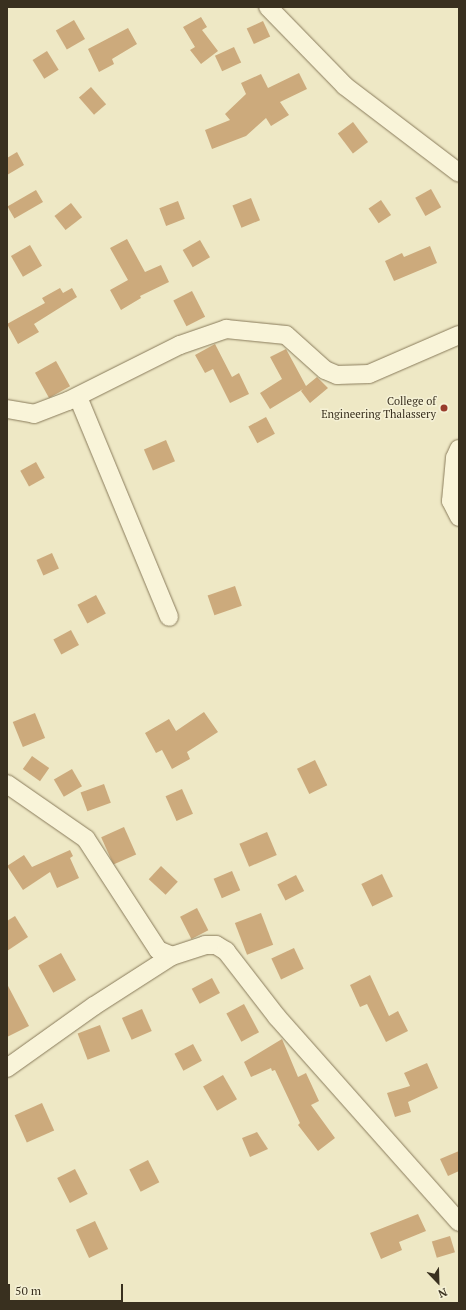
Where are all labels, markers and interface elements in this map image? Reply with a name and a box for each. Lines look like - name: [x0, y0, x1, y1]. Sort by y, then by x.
- place label: College of Engineering Thalassery: [321, 395, 436, 421]
- marker: College of Engineering Thalassery: [439, 403, 449, 413]
- north arrow: [418, 1262, 458, 1302]
- scale bar: [10, 1276, 125, 1302]
- text: 50 m: [15, 1283, 41, 1298]
- text: N: [436, 1285, 449, 1301]

